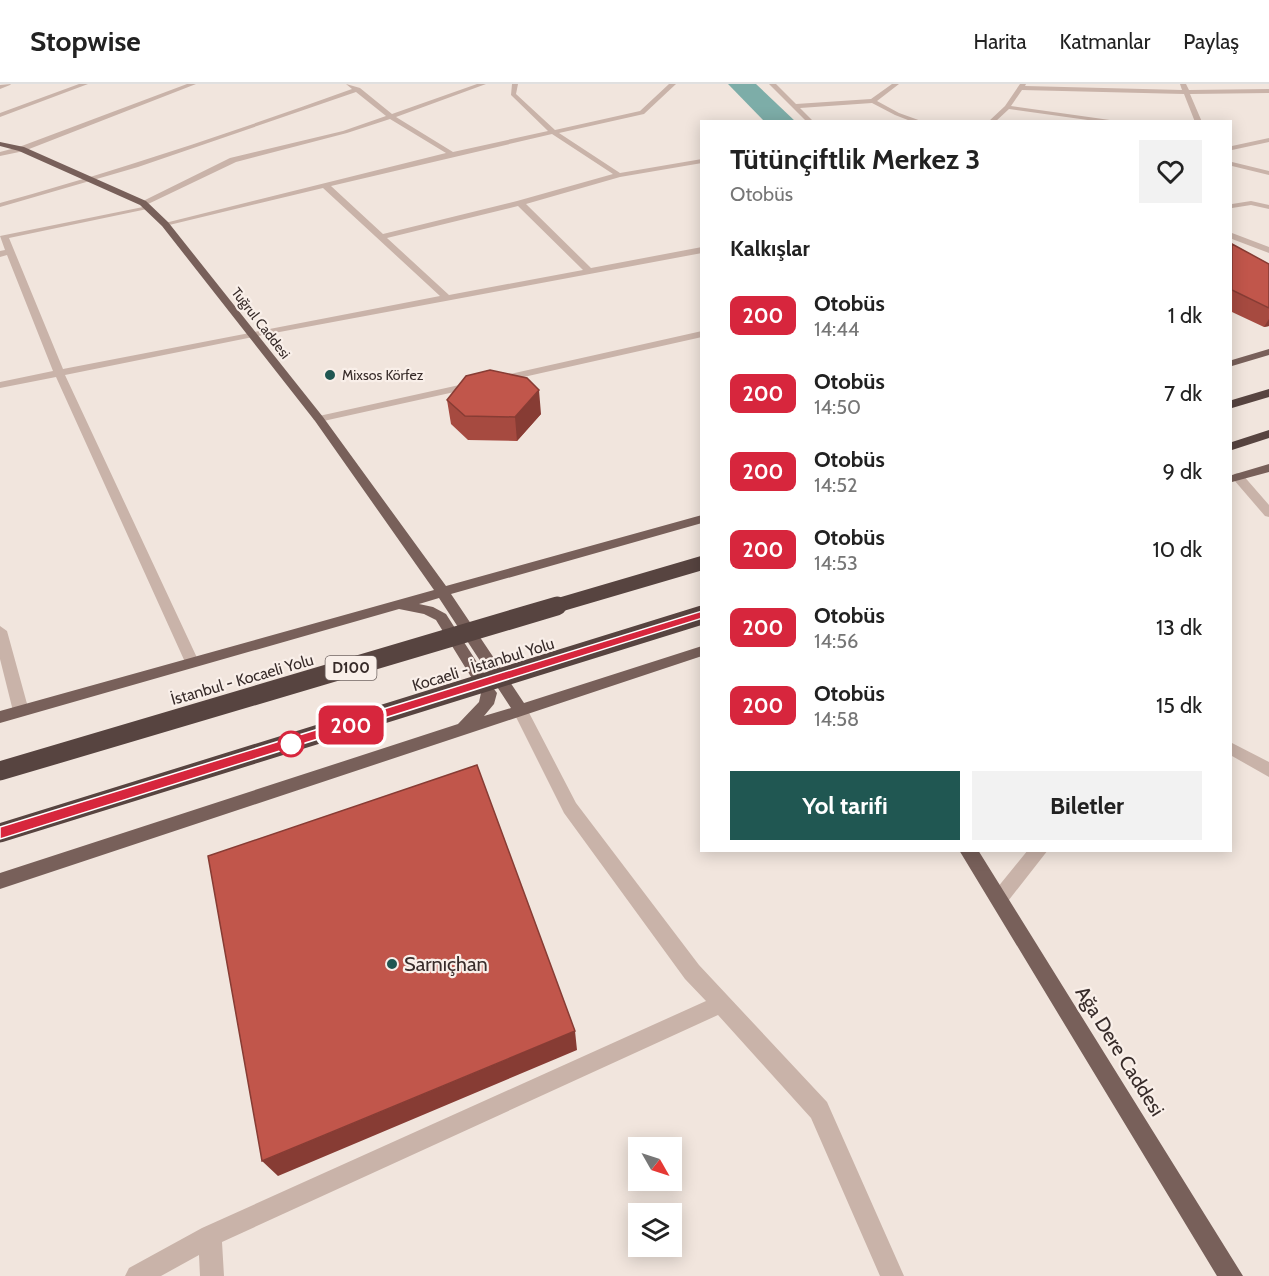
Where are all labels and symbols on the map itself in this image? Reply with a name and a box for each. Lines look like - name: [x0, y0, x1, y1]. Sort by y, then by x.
- street label: Tuğrul Caddesi: [228, 284, 294, 362]
- place label: Mixsos Körfez: [342, 366, 424, 384]
- marker: Mixsos Körfez: [323, 368, 337, 382]
- street label: Kocaeli - İstanbul Yolu: [410, 634, 557, 695]
- street label: İstanbul - Kocaeli Yolu: [169, 650, 316, 709]
- road number: D100: [326, 656, 376, 680]
- line badge: 200: [316, 706, 386, 744]
- unlabelled marker: [278, 731, 304, 757]
- place label: Sarnıçhan: [404, 952, 488, 976]
- marker: Sarnıçhan: [385, 957, 399, 971]
- street label: Ağa Dere Caddesi: [1070, 982, 1170, 1120]
- north arrow: [628, 1137, 682, 1191]

